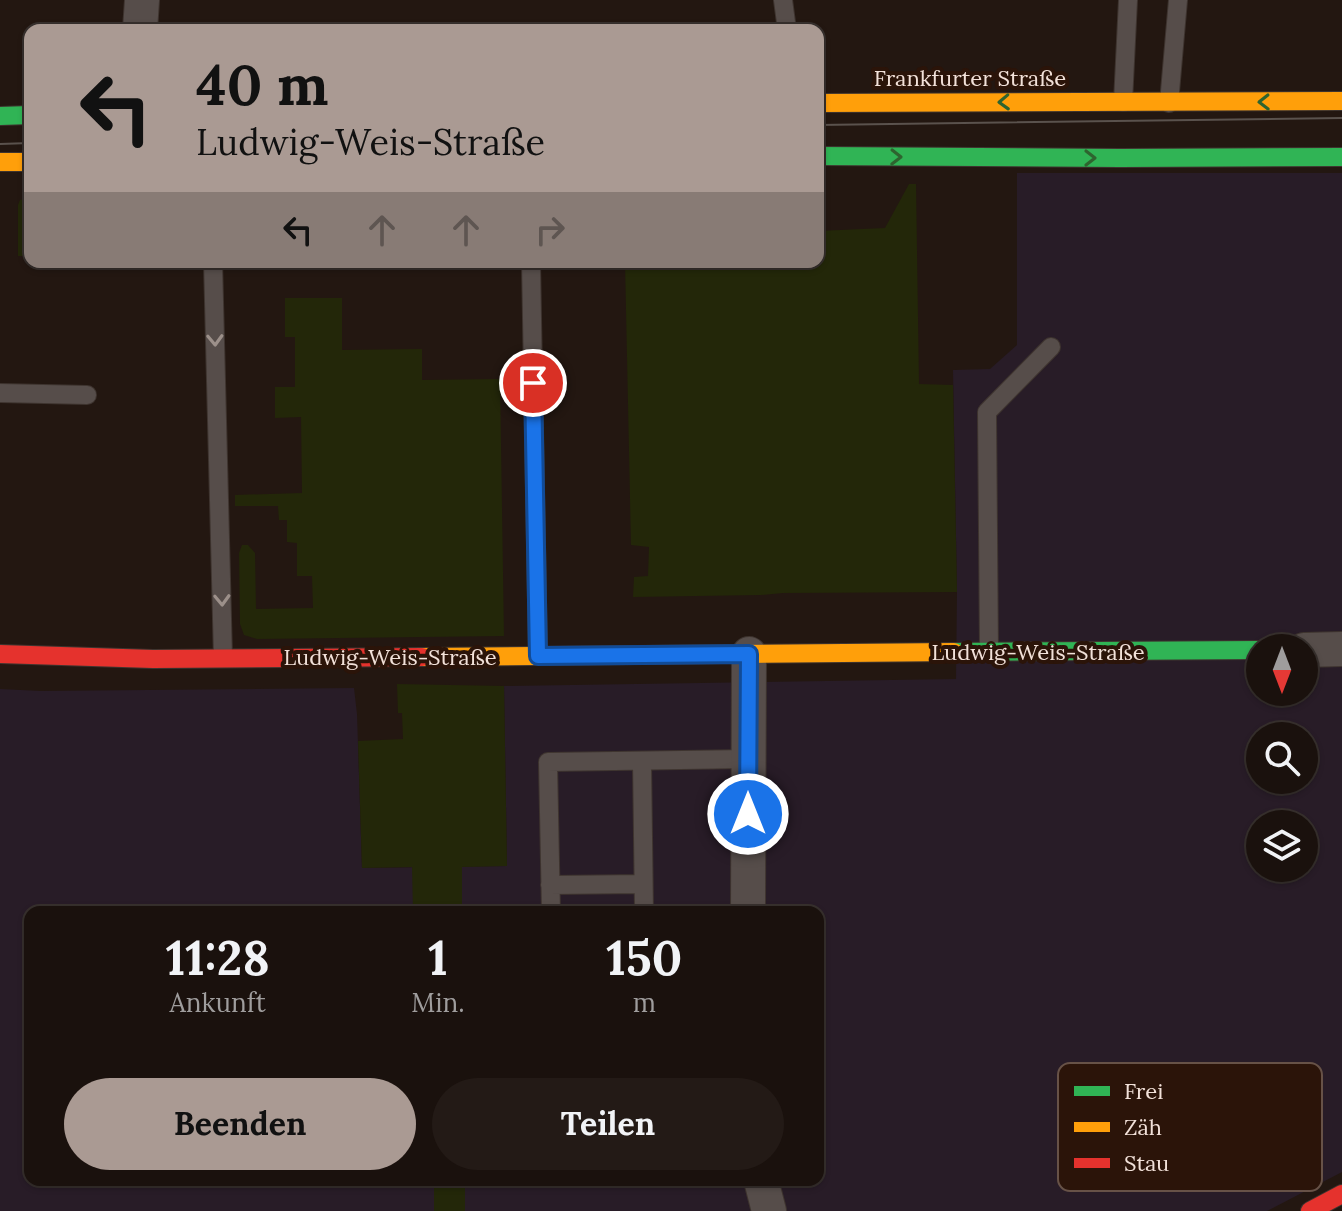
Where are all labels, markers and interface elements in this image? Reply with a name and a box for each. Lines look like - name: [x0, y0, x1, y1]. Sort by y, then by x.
- text: 40 m: [196, 49, 329, 120]
- icon: left: [64, 56, 168, 160]
- street label: Frankfurter Straße: [874, 64, 1066, 92]
- one-way arrow: [1257, 93, 1270, 111]
- one-way arrow: [997, 94, 1010, 111]
- text: Ludwig-Weis-Straße: [196, 119, 545, 165]
- one-way arrow: [890, 148, 903, 166]
- one-way arrow: [1084, 149, 1097, 167]
- icon: left: [276, 208, 320, 252]
- icon: ahead: [360, 208, 404, 252]
- icon: ahead: [444, 208, 488, 252]
- icon: right: [528, 208, 572, 252]
- one-way arrow: [206, 334, 223, 347]
- pin: [499, 349, 567, 417]
- icon: arrive: [511, 361, 555, 405]
- one-way arrow: [213, 594, 230, 607]
- north arrow: [1246, 634, 1318, 706]
- map controls: [1246, 634, 1318, 882]
- street label: Ludwig-Weis-Straße: [931, 638, 1145, 666]
- street label: Ludwig-Weis-Straße: [283, 643, 497, 671]
- button: search: [1246, 722, 1318, 794]
- position arrow: [706, 772, 790, 856]
- button: layers: [1246, 810, 1318, 882]
- text: 11:28: [166, 927, 270, 988]
- text: 1: [428, 927, 448, 988]
- text: 150: [606, 927, 682, 988]
- text: Ankunft: [169, 986, 266, 1019]
- text: Min.: [411, 986, 465, 1019]
- text: m: [633, 986, 656, 1019]
- legend: [1058, 1063, 1322, 1191]
- text: Frei: [1124, 1077, 1163, 1105]
- button: Beenden: [64, 1078, 416, 1170]
- button: Teilen: [432, 1078, 784, 1170]
- text: Zäh: [1124, 1113, 1162, 1141]
- text: Stau: [1124, 1149, 1169, 1177]

